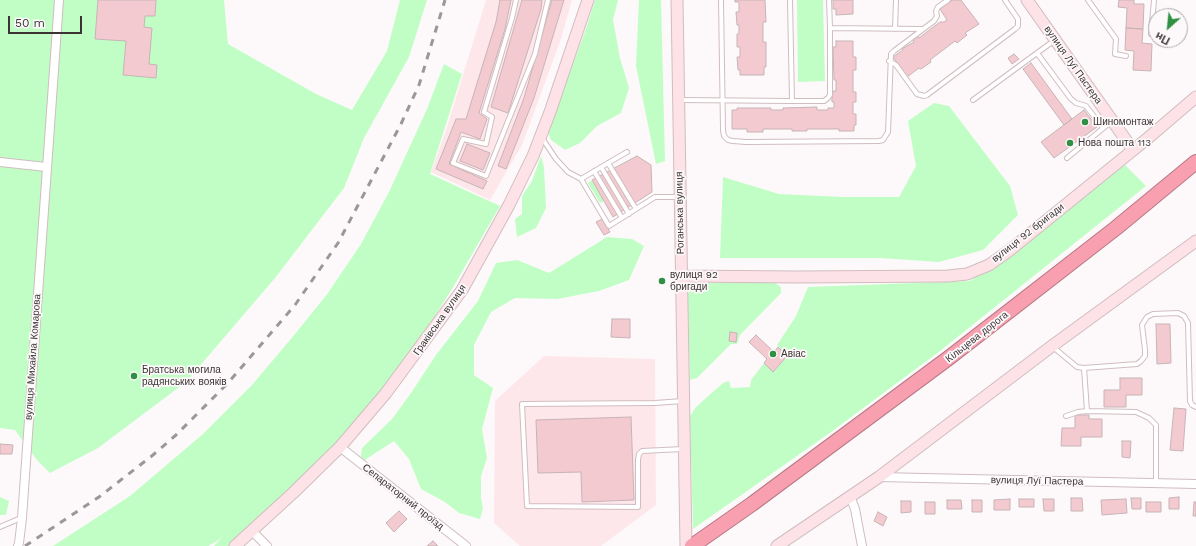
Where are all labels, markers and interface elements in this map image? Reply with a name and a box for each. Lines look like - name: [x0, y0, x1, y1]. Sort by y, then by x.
- scale bar: [10, 8, 84, 34]
- north arrow: [1148, 8, 1188, 48]
- text: 50 m: [15, 16, 45, 30]
- street label: вулиця Луї Пастера: [1042, 24, 1104, 106]
- text: Пн: [1153, 29, 1172, 47]
- place label: Шиномонтаж: [1093, 116, 1154, 128]
- marker: Шиномонтаж: [1080, 117, 1090, 127]
- place label: Нова пошта 113: [1078, 137, 1151, 149]
- marker: Нова пошта 113: [1065, 138, 1075, 148]
- street label: Роганська вулиця: [673, 172, 687, 254]
- street label: вулиця 92 бригади: [989, 201, 1067, 265]
- place label: вулиця 92 бригади: [670, 269, 718, 292]
- marker: вулиця 92 бригади: [657, 276, 667, 286]
- street label: Граківська вулиця: [411, 282, 469, 358]
- street label: вулиця Михайла Комарова: [23, 294, 43, 420]
- street label: Кільцева дорога: [943, 309, 1011, 365]
- place label: Авіас: [781, 348, 806, 360]
- marker: Авіас: [768, 349, 778, 359]
- place label: Братська могила радянських вояків: [142, 364, 227, 388]
- marker: Братська могила радянських вояків: [129, 371, 139, 381]
- street label: Сепараторний проїзд: [360, 462, 446, 532]
- street label: вулиця Луї Пастера: [991, 474, 1083, 488]

